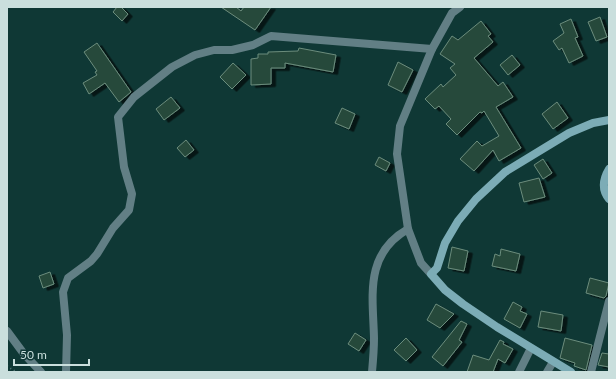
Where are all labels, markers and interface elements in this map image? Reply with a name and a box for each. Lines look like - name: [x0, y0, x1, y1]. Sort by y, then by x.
- scale bar: [14, 341, 89, 367]
- text: 50 m: [20, 347, 47, 362]

